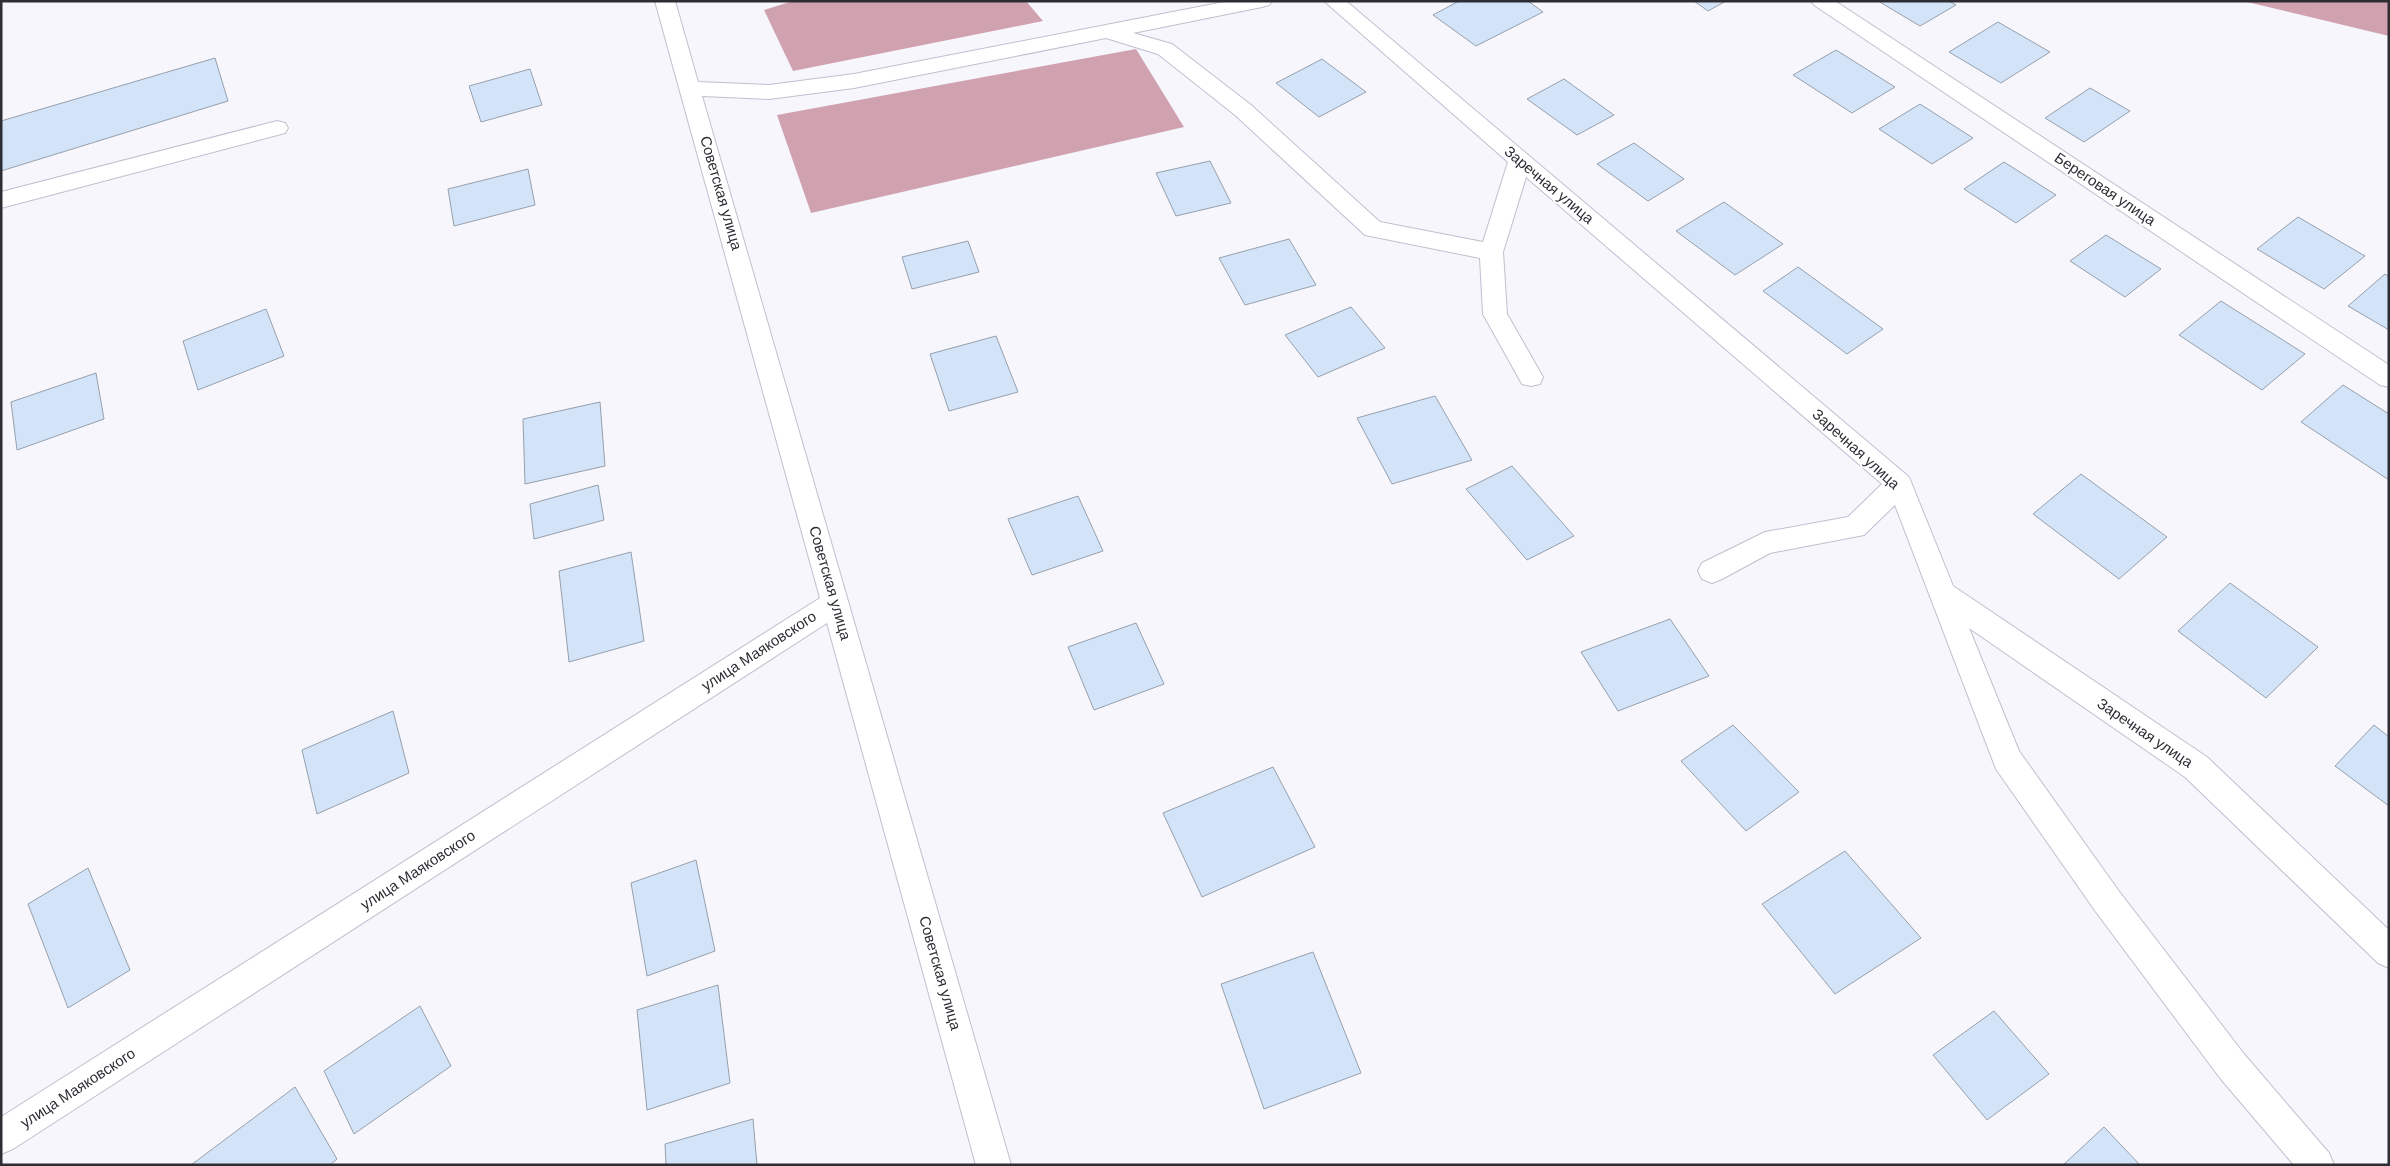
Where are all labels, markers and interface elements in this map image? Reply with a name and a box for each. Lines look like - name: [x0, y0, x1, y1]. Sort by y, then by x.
- street label: Советская улица: [695, 134, 747, 253]
- street label: Заречная улица: [1500, 142, 1599, 229]
- street label: Береговая улица: [2051, 148, 2160, 231]
- street label: Заречная улица: [1808, 404, 1905, 494]
- street label: Советская улица: [804, 524, 856, 643]
- street label: улица Маяковского: [698, 606, 820, 696]
- street label: Заречная улица: [2093, 694, 2197, 773]
- street label: улица Маяковского: [357, 825, 479, 915]
- street label: Советская улица: [914, 914, 966, 1033]
- street label: улица Маяковского: [17, 1043, 139, 1133]

